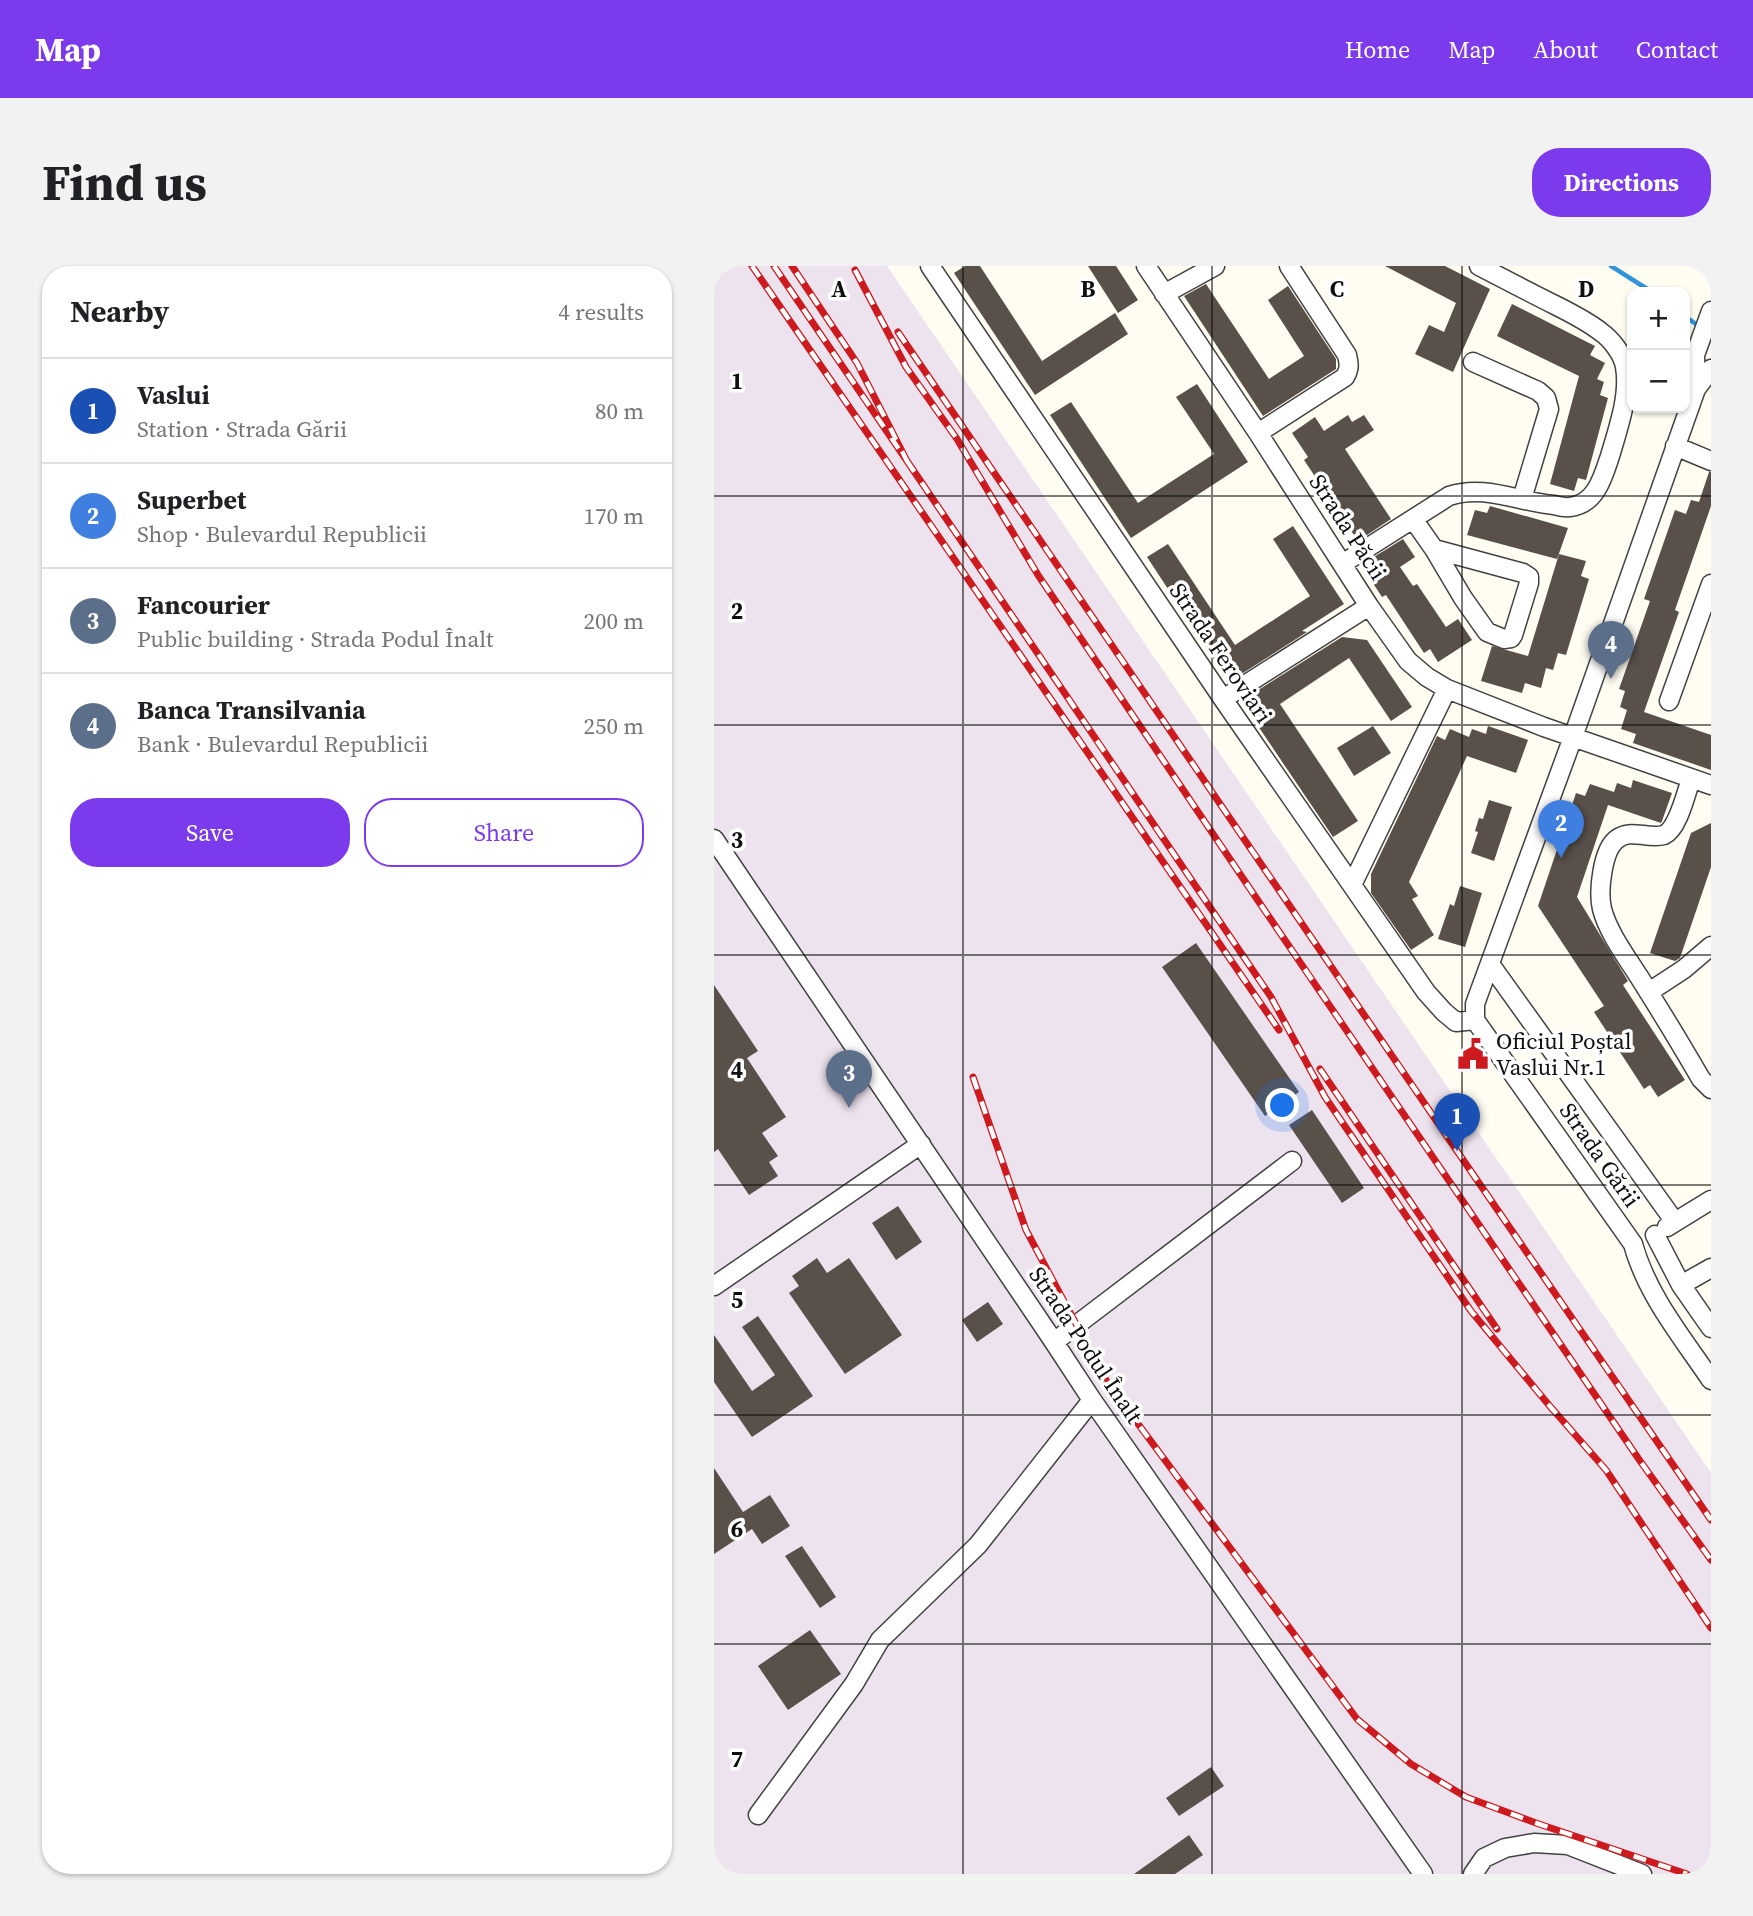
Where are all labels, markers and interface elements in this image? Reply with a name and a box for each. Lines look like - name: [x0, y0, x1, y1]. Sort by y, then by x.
- text: Map: [35, 27, 101, 72]
- text: Home: [1345, 33, 1410, 66]
- text: Map: [1448, 33, 1495, 66]
- text: About: [1533, 33, 1598, 66]
- text: Contact: [1636, 33, 1718, 66]
- button: Directions: [1532, 148, 1711, 217]
- text: Find us: [42, 149, 207, 216]
- text: A: [831, 273, 847, 305]
- text: B: [1081, 273, 1096, 305]
- text: C: [1330, 273, 1344, 305]
- text: D: [1578, 273, 1594, 305]
- map controls: [1627, 287, 1690, 413]
- button: +: [1627, 287, 1690, 350]
- text: Nearby: [70, 291, 169, 332]
- text: 4 results: [558, 296, 644, 328]
- button: −: [1627, 350, 1690, 413]
- text: 1: [731, 365, 743, 397]
- text: Vaslui: [137, 377, 210, 413]
- text: 1: [87, 395, 99, 427]
- text: 80 m: [595, 395, 644, 427]
- text: Station · Strada Gării: [137, 413, 347, 445]
- street label: Strada Păcii: [1302, 468, 1394, 586]
- text: Superbet: [137, 482, 246, 518]
- text: 2: [87, 500, 99, 532]
- text: 170 m: [583, 500, 644, 532]
- text: Shop · Bulevardul Republicii: [137, 518, 427, 550]
- street label: Strada Feroviari: [1162, 576, 1280, 730]
- text: Fancourier: [137, 587, 270, 623]
- text: 2: [731, 595, 743, 627]
- text: 3: [87, 605, 99, 637]
- text: 200 m: [583, 605, 644, 637]
- pin: 4: [1588, 621, 1634, 679]
- text: Public building · Strada Podul Înalt: [137, 623, 494, 655]
- text: Banca Transilvania: [137, 692, 366, 728]
- text: 4: [87, 710, 99, 742]
- text: 250 m: [583, 710, 644, 742]
- text: Bank · Bulevardul Republicii: [137, 728, 428, 760]
- button: Save: [70, 798, 350, 867]
- button: Share: [364, 798, 644, 867]
- pin: 2: [1538, 800, 1584, 858]
- text: 3: [731, 824, 743, 856]
- place label: Oficiul Poștal Vaslui Nr.1: [1496, 1025, 1632, 1083]
- public building icon: Oficiul Poștal Vaslui Nr.1: [1456, 1037, 1490, 1071]
- pin: 3: [826, 1050, 872, 1108]
- text: 4: [731, 1054, 743, 1086]
- your location: [1265, 1088, 1299, 1122]
- pin: 1: [1434, 1093, 1480, 1151]
- street label: Strada Gării: [1552, 1096, 1648, 1214]
- street label: Strada Podul Înalt: [1022, 1260, 1151, 1430]
- text: 5: [731, 1284, 743, 1316]
- text: 6: [731, 1513, 743, 1545]
- text: 7: [731, 1743, 743, 1775]

